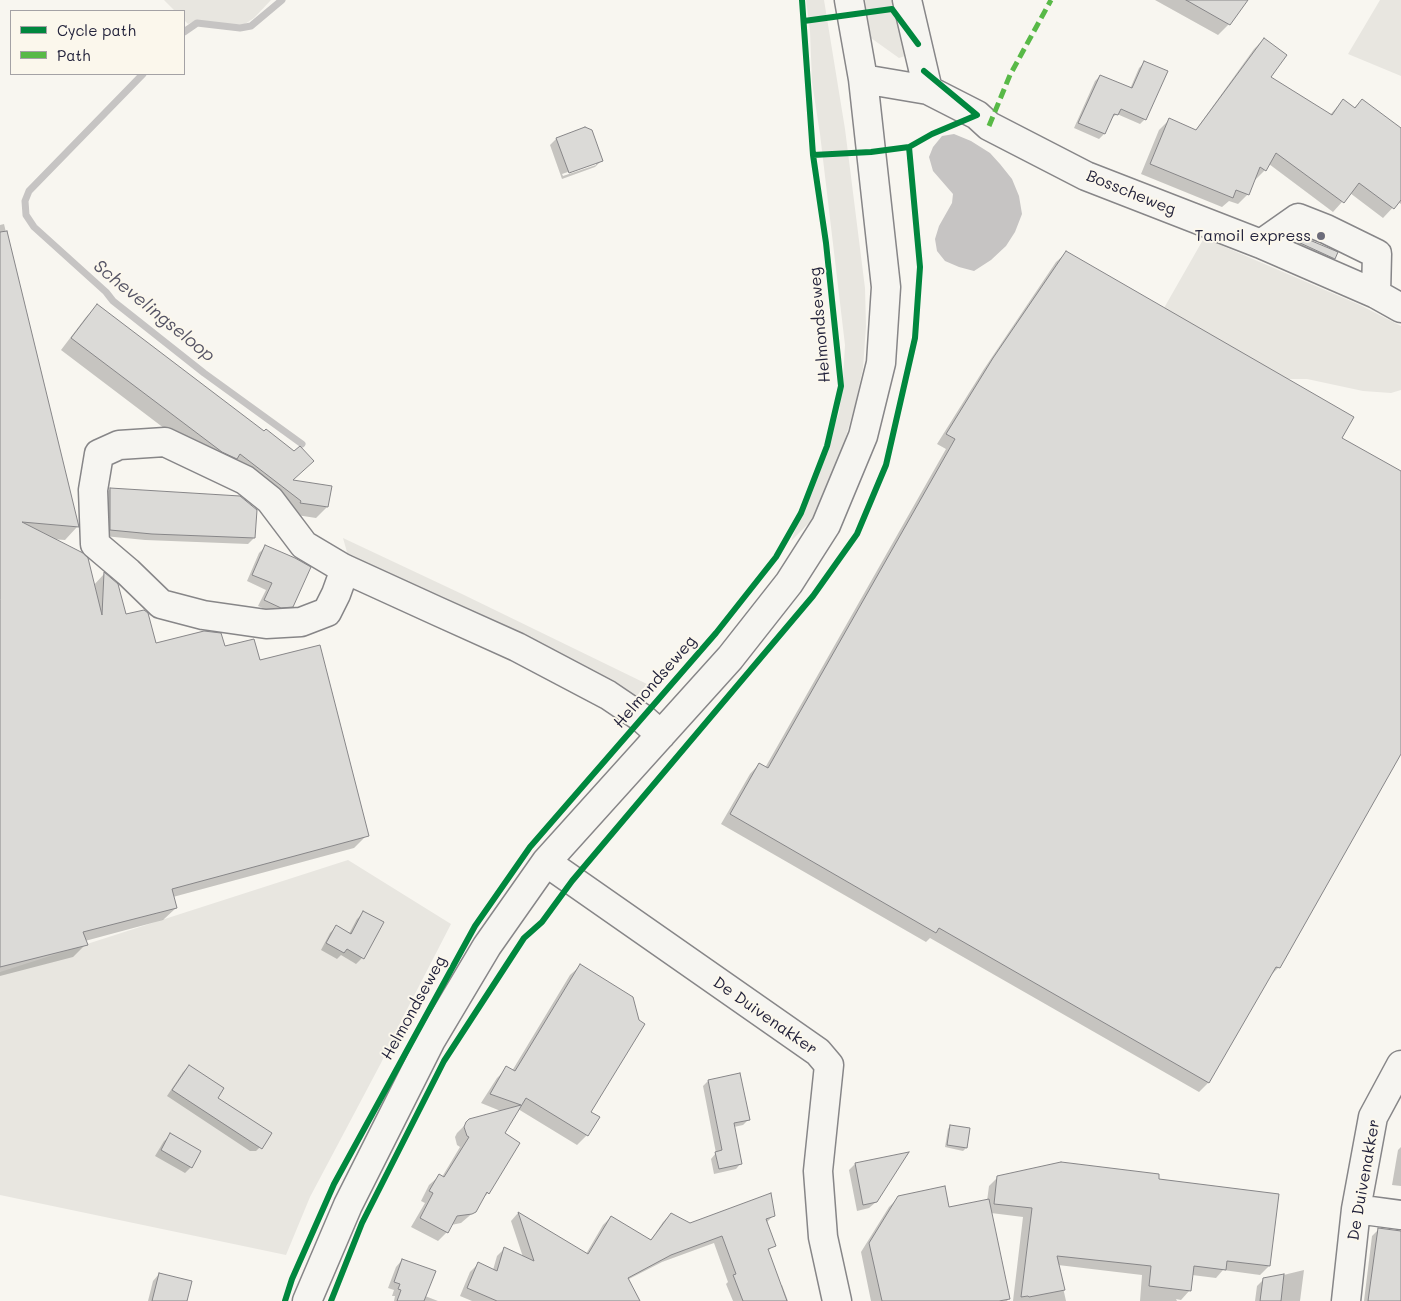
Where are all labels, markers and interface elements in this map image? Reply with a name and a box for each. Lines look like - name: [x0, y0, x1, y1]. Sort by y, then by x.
- legend: [10, 10, 185, 75]
- text: Cycle path: [57, 20, 136, 40]
- text: Path: [57, 45, 91, 65]
- street label: Bosscheweg: [1083, 166, 1179, 220]
- place label: Tamoil express: [1194, 226, 1311, 246]
- marker: Tamoil express: [1315, 230, 1327, 242]
- water label: Schevelingseloop: [89, 255, 219, 367]
- street label: Helmondseweg: [805, 266, 835, 384]
- street label: Helmondseweg: [610, 632, 700, 732]
- street label: Helmondseweg: [378, 953, 450, 1063]
- street label: De Duivenakker: [709, 973, 821, 1059]
- street label: De Duivenakker: [1344, 1118, 1384, 1242]

